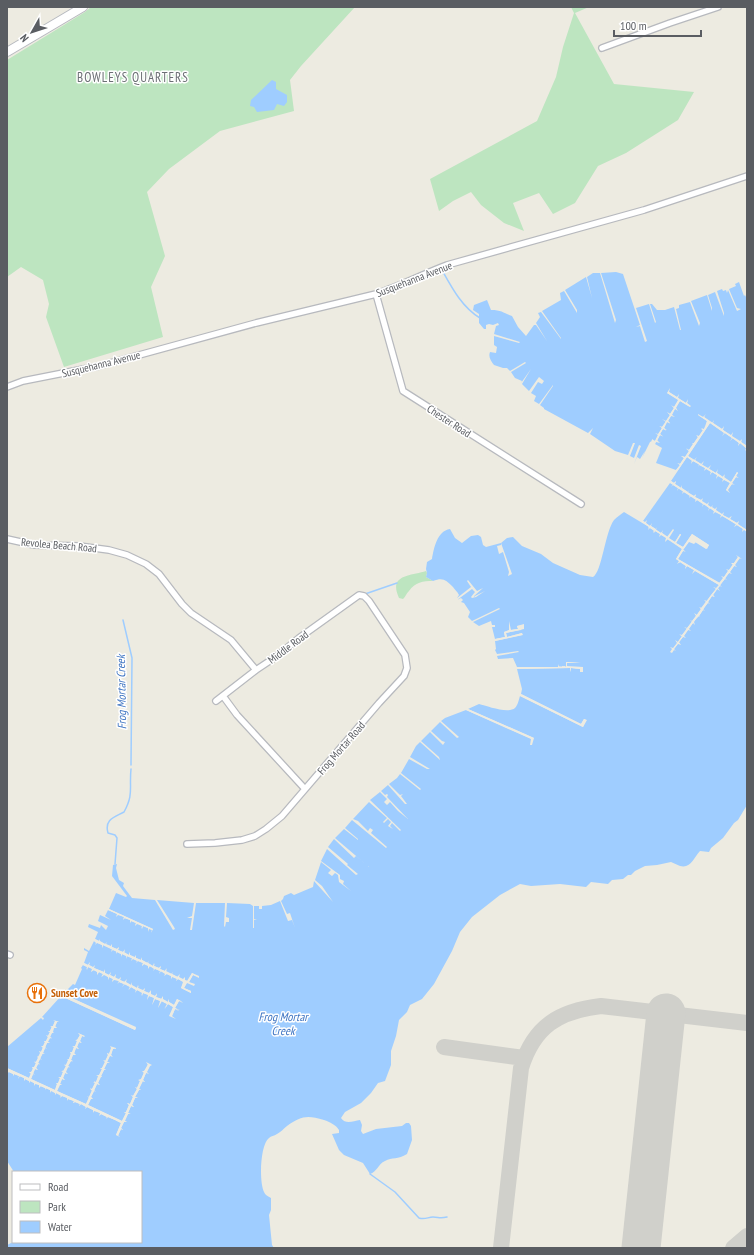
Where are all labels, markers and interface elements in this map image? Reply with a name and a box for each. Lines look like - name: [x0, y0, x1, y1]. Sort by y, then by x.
- north arrow: [12, 12, 52, 52]
- scale bar: [614, 12, 701, 38]
- text: 100 m: [620, 18, 647, 33]
- text: N: [17, 32, 32, 45]
- district label: BOWLEYS QUARTERS: [77, 69, 189, 86]
- street label: Susquehanna Avenue: [374, 258, 454, 300]
- street label: Susquehanna Avenue: [60, 347, 142, 381]
- street label: Chester Road: [424, 402, 474, 441]
- street label: Revolea Beach Road: [21, 535, 98, 555]
- street label: Middle Road: [265, 627, 311, 667]
- water label: Frog Mortar Creek: [113, 653, 129, 729]
- street label: Frog Mortar Road: [314, 718, 368, 777]
- restaurant icon: Sunset Cove: [26, 982, 48, 1004]
- place label: Sunset Cove: [51, 986, 98, 1000]
- water label: Frog Mortar Creek: [259, 1009, 309, 1038]
- legend: [12, 1171, 142, 1243]
- text: Road: [48, 1179, 68, 1194]
- text: Park: [48, 1199, 66, 1214]
- text: Water: [48, 1219, 73, 1234]

